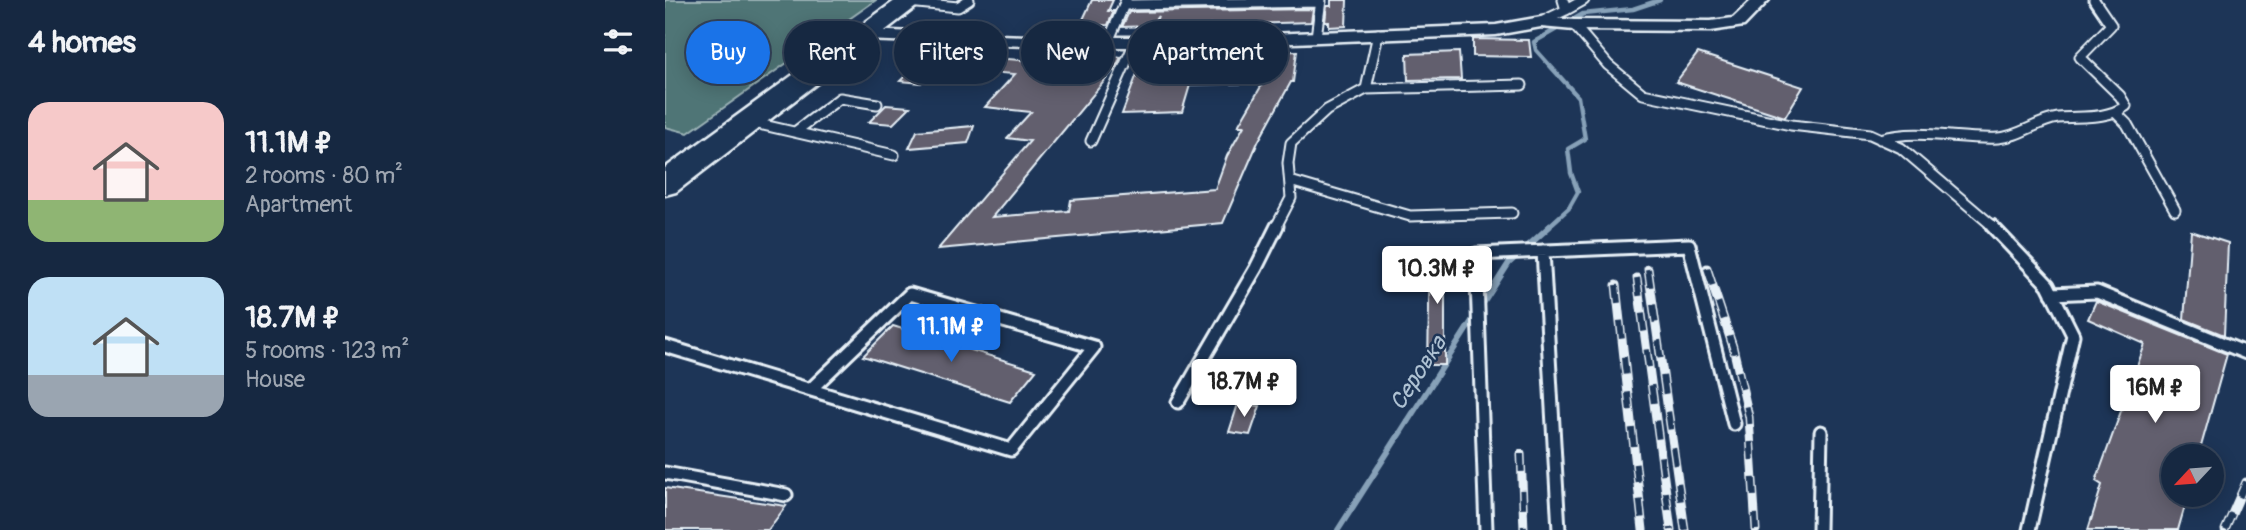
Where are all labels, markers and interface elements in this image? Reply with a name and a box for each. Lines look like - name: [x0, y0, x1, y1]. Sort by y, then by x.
- chip: Buy: [686, 21, 770, 84]
- chip: Rent: [784, 21, 880, 84]
- chip: Filters: [894, 21, 1007, 84]
- chip: New: [1021, 21, 1114, 84]
- chip: Apartment: [1128, 21, 1288, 84]
- icon: filters: [599, 23, 637, 61]
- text: 4 homes: [28, 24, 136, 61]
- text: 11.1M ₽: [245, 124, 333, 161]
- icon: home: [84, 130, 168, 214]
- text: 2 rooms · 80 m²: [245, 161, 403, 190]
- text: Apartment: [245, 190, 352, 219]
- pin: 10.3M ₽: [1372, 246, 1502, 306]
- text: 10.3M ₽: [1398, 254, 1476, 283]
- text: 18.7M ₽: [245, 299, 340, 336]
- pin: 11.1M ₽: [886, 304, 1016, 364]
- icon: home: [84, 305, 168, 389]
- text: 11.1M ₽: [917, 312, 985, 341]
- water label: Серовка: [1383, 329, 1453, 416]
- text: 5 rooms · 123 m²: [245, 336, 409, 365]
- pin: 18.7M ₽: [1179, 360, 1309, 419]
- text: House: [245, 365, 305, 394]
- pin: 16M ₽: [2106, 366, 2204, 425]
- text: 18.7M ₽: [1207, 367, 1281, 396]
- text: 16M ₽: [2126, 373, 2184, 402]
- north arrow: [2161, 444, 2224, 508]
- map controls: [2161, 444, 2224, 507]

